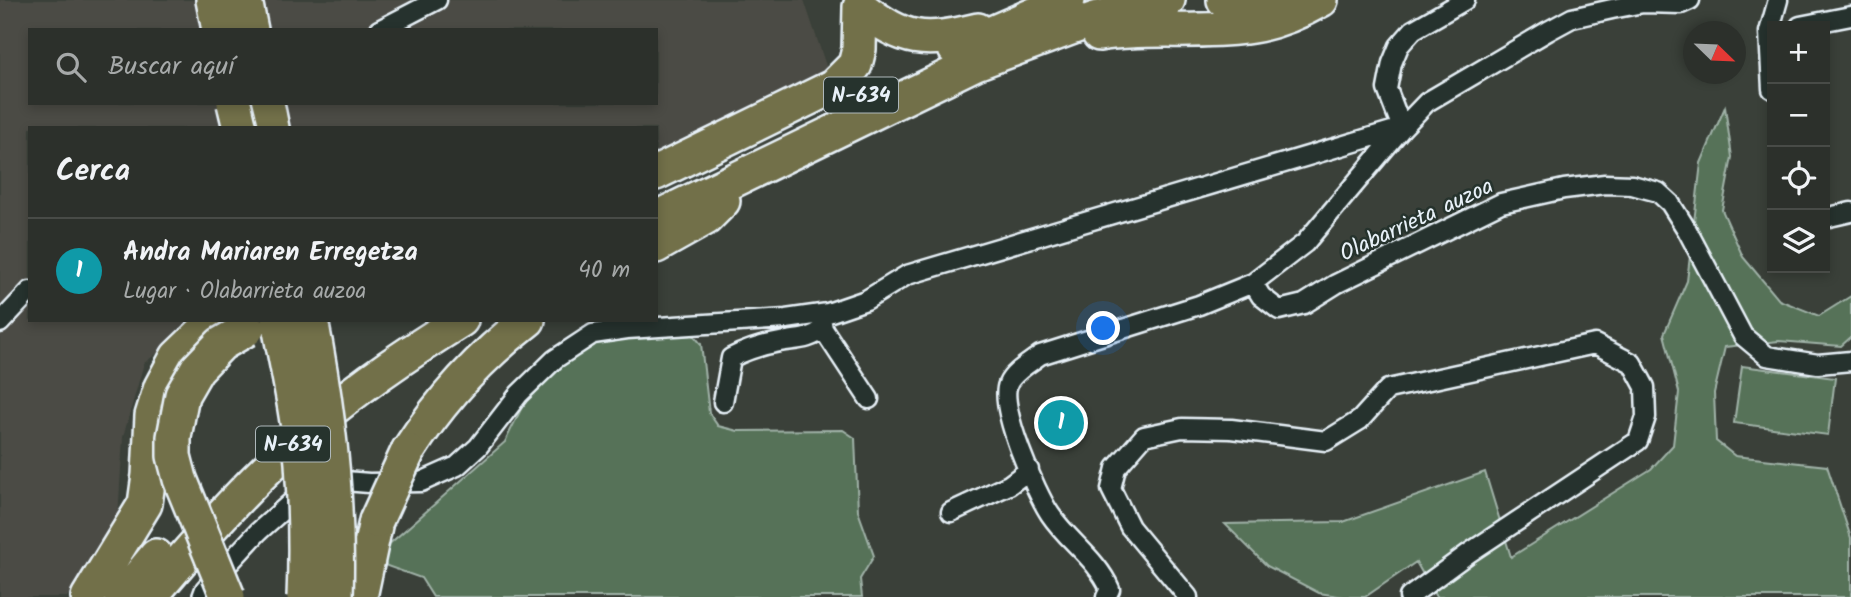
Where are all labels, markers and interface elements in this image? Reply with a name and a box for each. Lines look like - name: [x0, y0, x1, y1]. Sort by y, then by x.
- north arrow: [1683, 21, 1746, 84]
- map controls: [1767, 21, 1830, 273]
- button: +: [1767, 21, 1830, 84]
- search box: [28, 28, 658, 105]
- text: Buscar aquí: [108, 46, 234, 88]
- icon: search: [52, 48, 90, 86]
- road number: N-634: [824, 78, 898, 112]
- button: −: [1767, 84, 1830, 147]
- button: locate: [1767, 147, 1830, 210]
- text: Cerca: [56, 148, 130, 196]
- street label: Olabarrieta auzoa: [1334, 169, 1500, 272]
- button: layers: [1767, 210, 1830, 273]
- text: Andra Mariaren Erregetza: [123, 232, 418, 274]
- text: 1: [76, 253, 82, 289]
- text: 40 m: [578, 253, 630, 289]
- text: Lugar · Olabarrieta auzoa: [123, 274, 366, 310]
- your location: [1086, 311, 1120, 345]
- pin: 1: [1038, 397, 1084, 449]
- road number: N-634: [256, 426, 330, 462]

